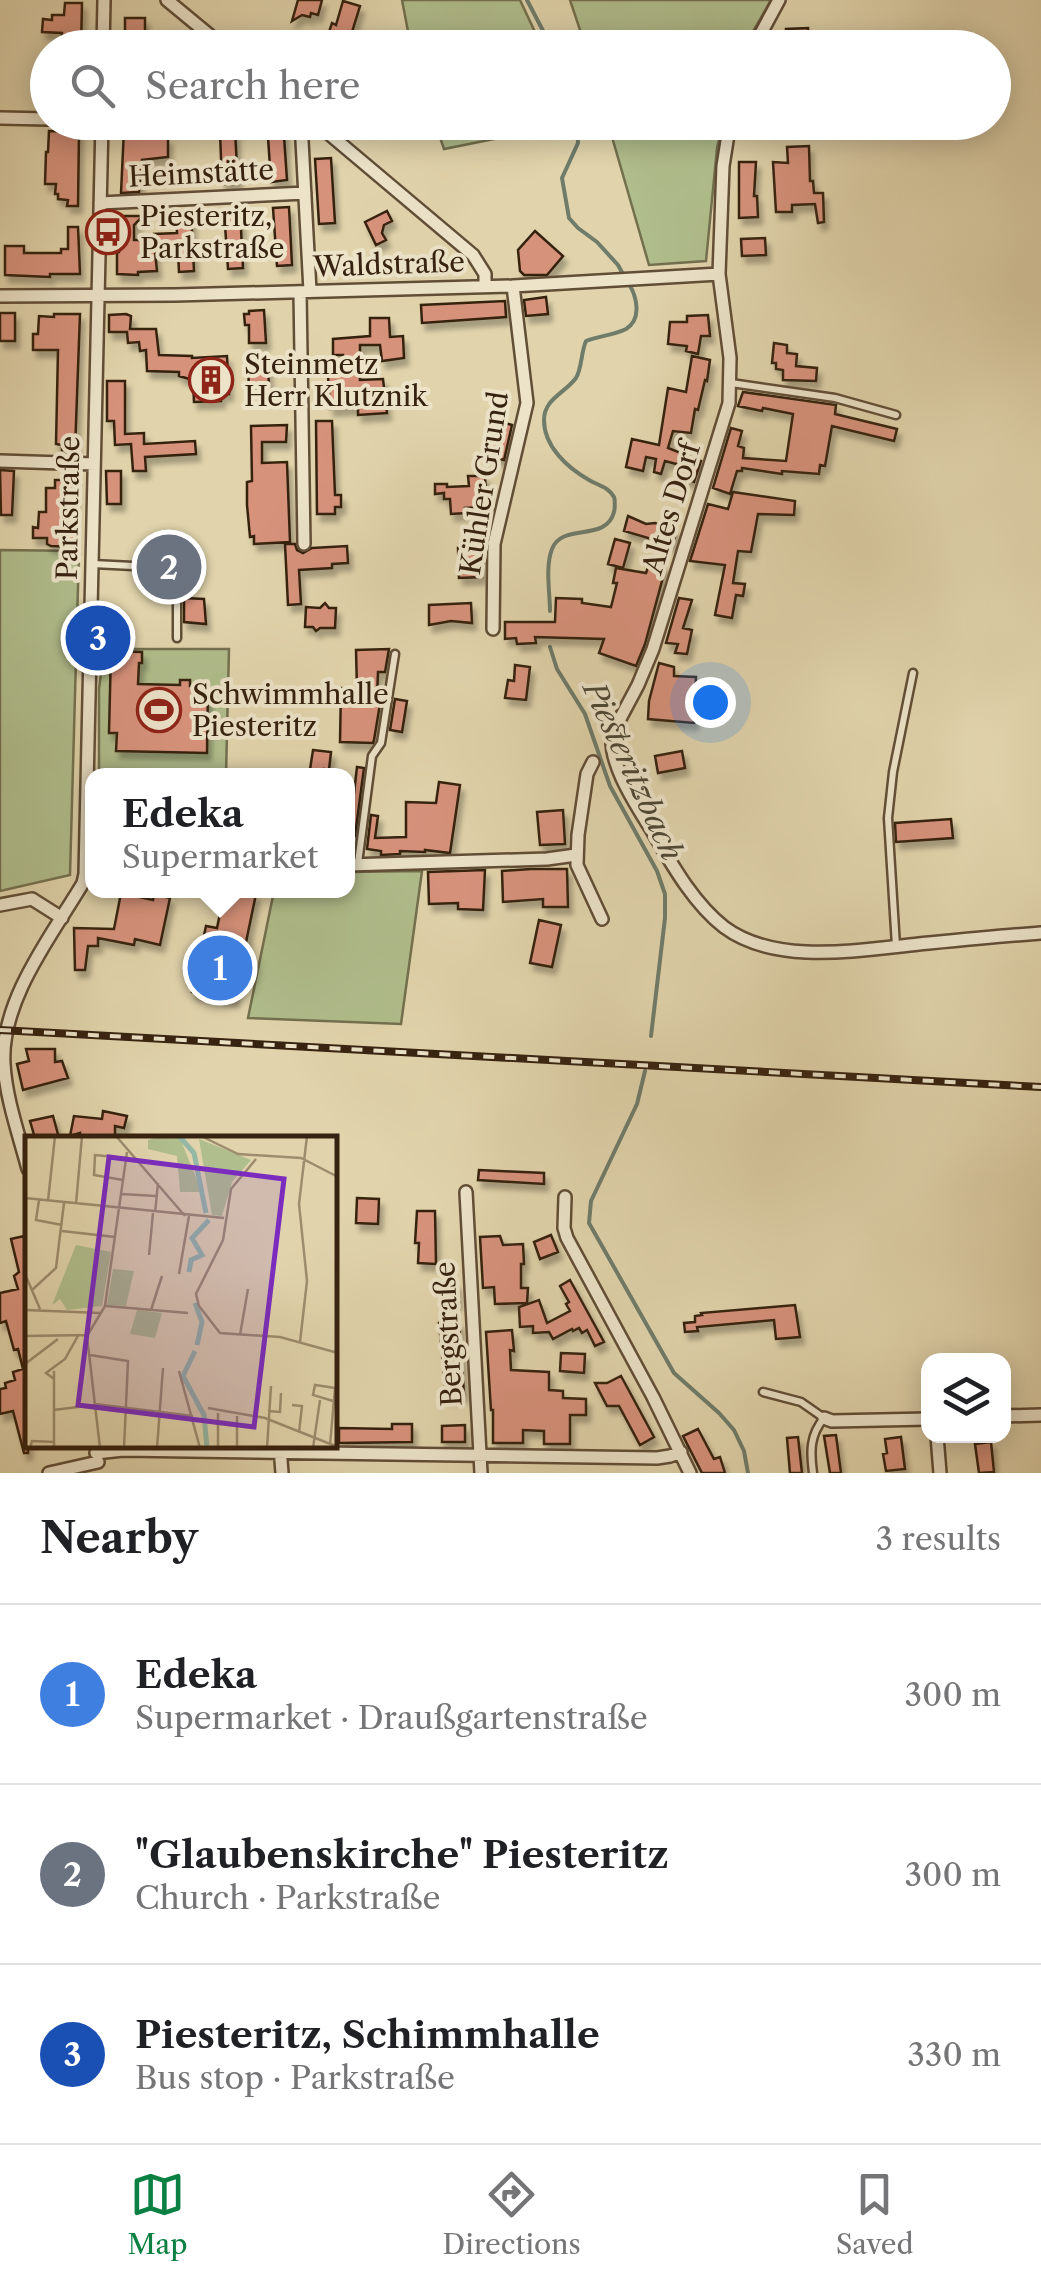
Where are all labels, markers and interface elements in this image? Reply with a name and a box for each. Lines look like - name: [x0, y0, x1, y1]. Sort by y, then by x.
- search box: [30, 30, 1011, 140]
- icon: search: [65, 58, 120, 113]
- text: Search here: [145, 62, 360, 109]
- street label: Heimstätte: [127, 152, 275, 194]
- place label: Piesteritz, Parkstraße: [140, 199, 284, 265]
- bus stop icon: Piesteritz, Parkstraße: [85, 209, 131, 255]
- street label: Waldstraße: [312, 244, 465, 284]
- place label: Steinmetz Herr Klutznik: [244, 347, 429, 413]
- building icon: Steinmetz Herr Klutznik: [188, 357, 234, 403]
- street label: Kühler Grund: [453, 389, 515, 577]
- street label: Altes Dorf: [635, 435, 708, 579]
- street label: Parkstraße: [50, 436, 86, 580]
- pin: 2: [136, 530, 202, 604]
- pin: 3: [66, 600, 130, 676]
- water label: Piesteritzbach: [574, 674, 691, 867]
- place label: Schwimmhalle Piesteritz: [192, 677, 389, 743]
- your location: [685, 677, 736, 728]
- sports icon: Schwimmhalle Piesteritz: [136, 687, 182, 733]
- popup: [85, 768, 355, 898]
- text: Edeka: [122, 790, 244, 837]
- text: Supermarket: [122, 837, 318, 876]
- pin: 1: [188, 930, 252, 1006]
- inset map: [25, 1136, 338, 1448]
- street label: Bergstraße: [427, 1261, 469, 1407]
- map controls: [921, 1353, 1011, 1443]
- button: layers: [921, 1353, 1011, 1443]
- text: Nearby: [40, 1512, 198, 1564]
- text: 3 results: [875, 1519, 1001, 1558]
- text: Edeka: [135, 1651, 257, 1698]
- text: 1: [65, 1675, 80, 1714]
- text: 300 m: [904, 1675, 1001, 1714]
- text: Supermarket · Draußgartenstraße: [135, 1698, 648, 1737]
- text: "Glaubenskirche" Piesteritz: [135, 1831, 669, 1878]
- text: 2: [63, 1855, 82, 1894]
- text: 300 m: [904, 1855, 1001, 1894]
- text: Church · Parkstraße: [135, 1878, 440, 1917]
- text: Piesteritz, Schimmhalle: [135, 2011, 600, 2058]
- text: 3: [63, 2035, 82, 2074]
- text: 330 m: [907, 2035, 1001, 2074]
- text: Bus stop · Parkstraße: [135, 2058, 455, 2097]
- tab: Map: [127, 2167, 188, 2261]
- tab: Directions: [442, 2167, 581, 2261]
- tab: Saved: [836, 2167, 914, 2261]

